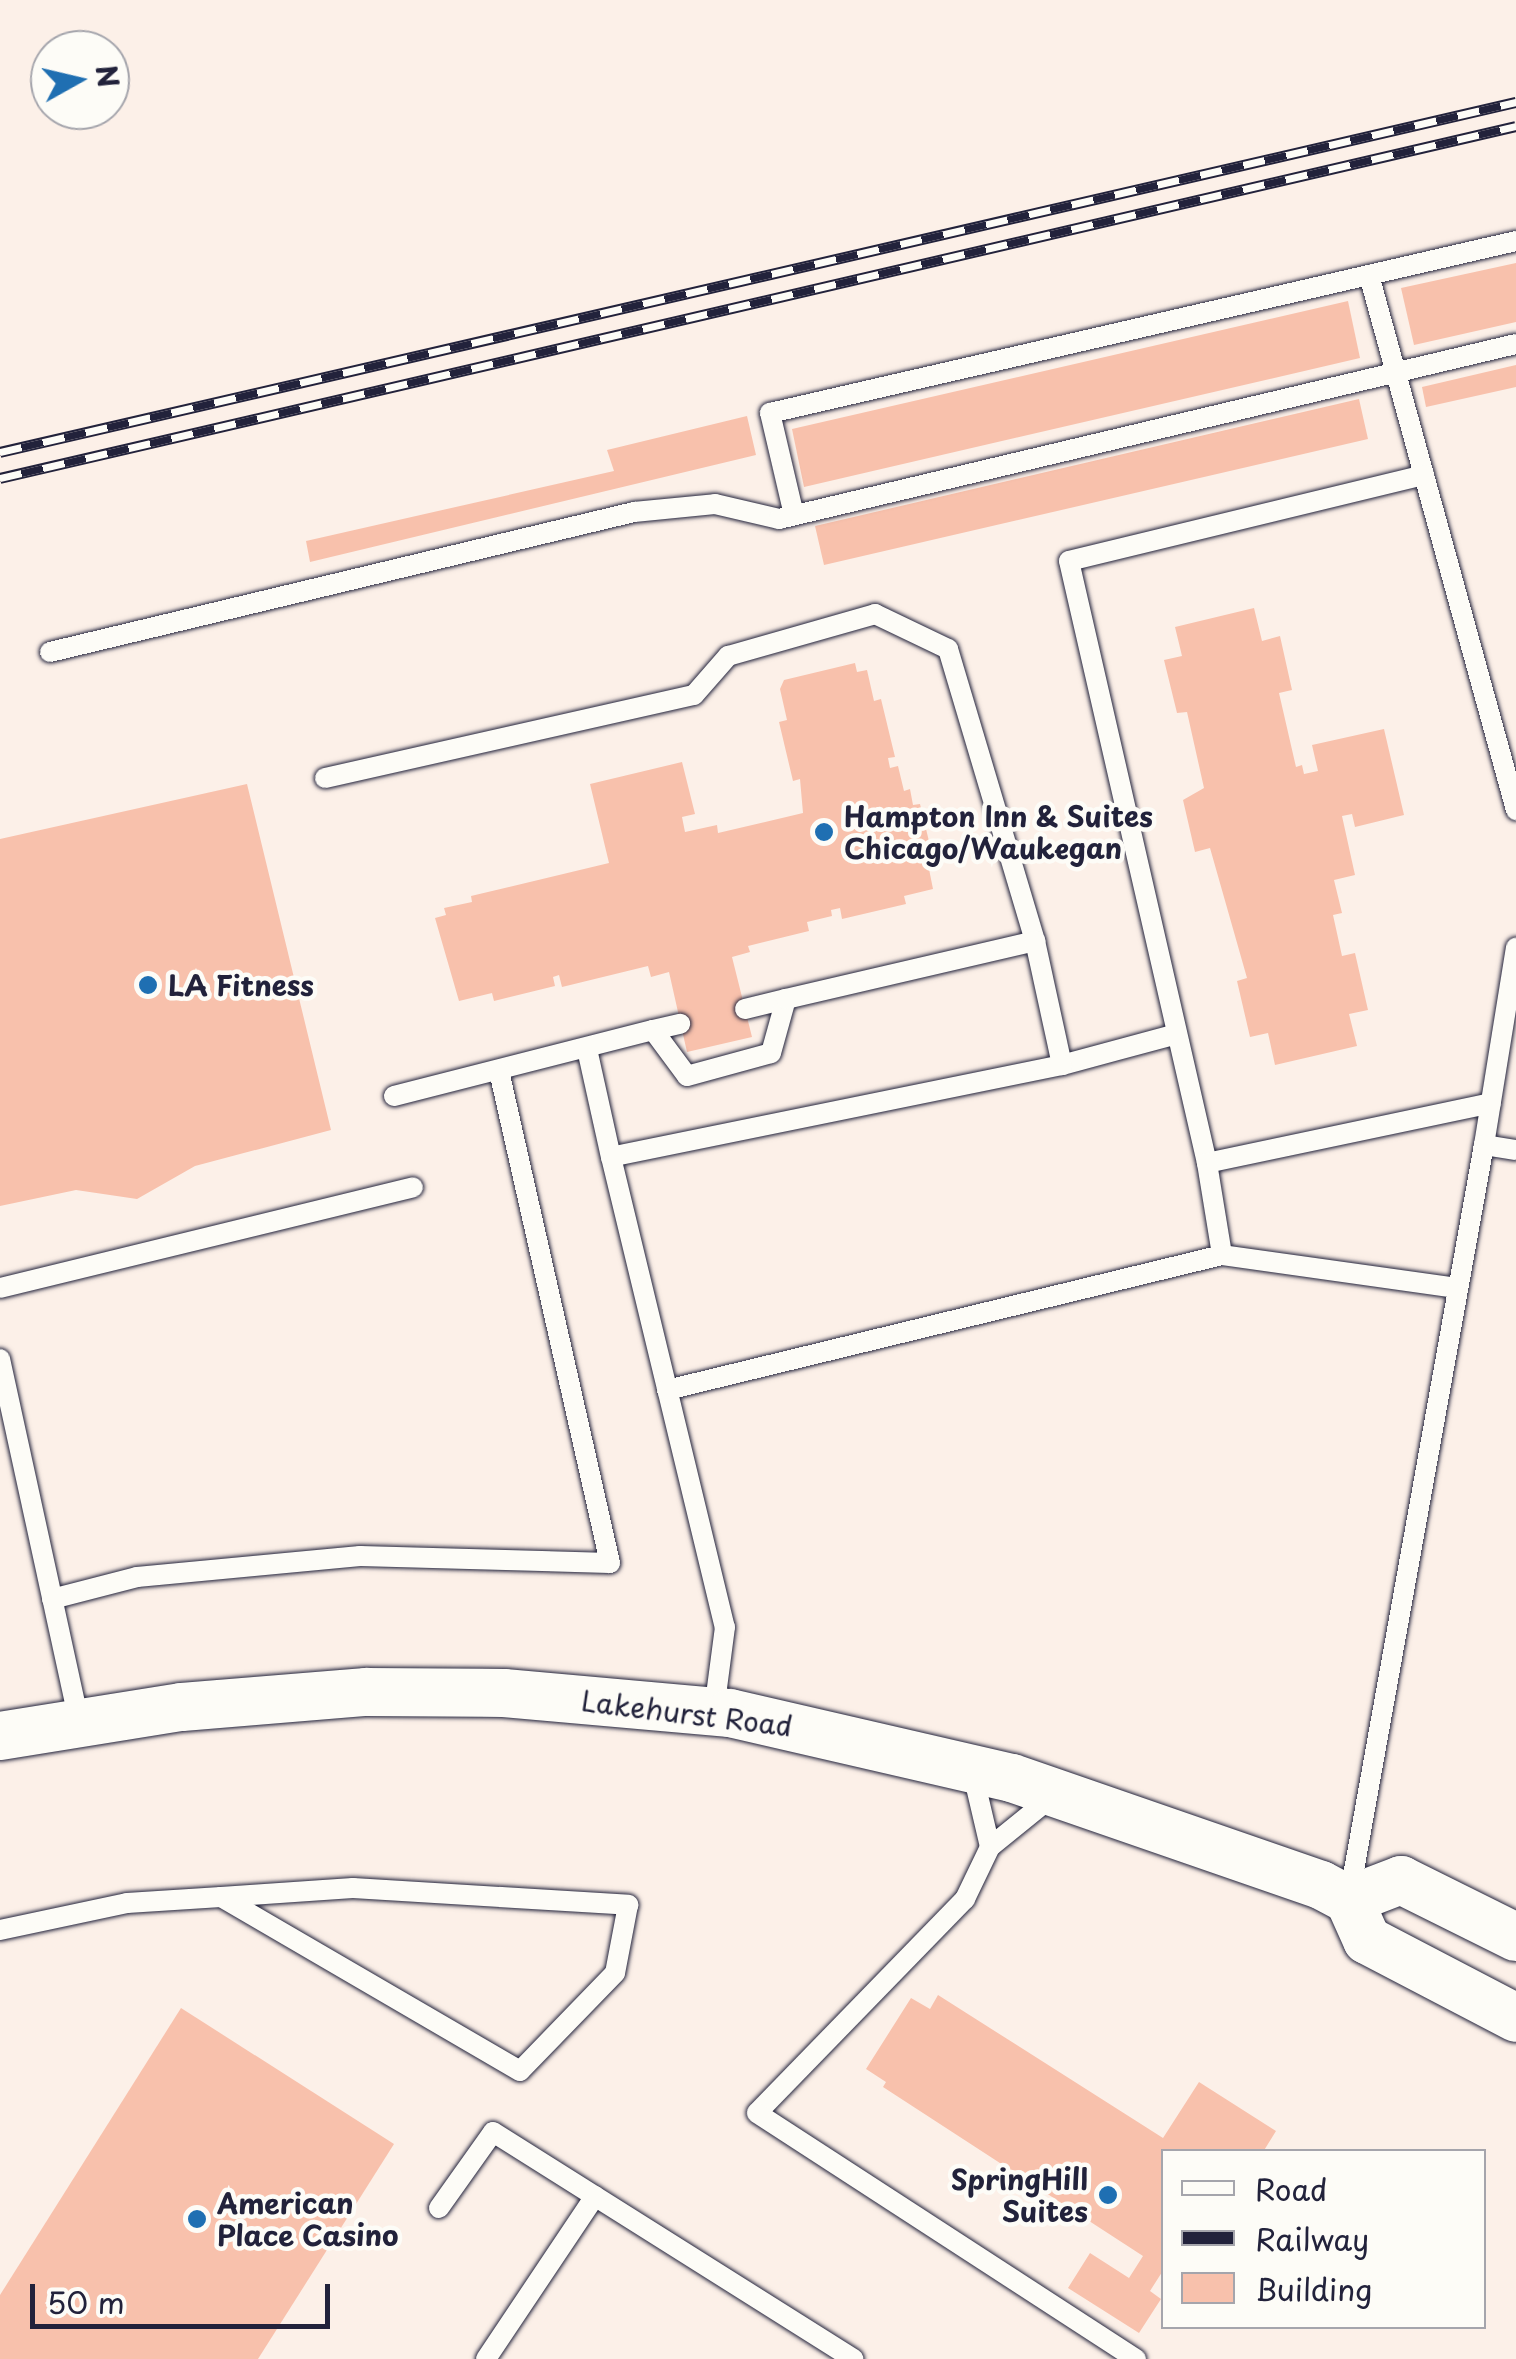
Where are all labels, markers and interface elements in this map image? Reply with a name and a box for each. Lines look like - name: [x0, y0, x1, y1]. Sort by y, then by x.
- north arrow: [30, 30, 130, 130]
- text: N: [85, 62, 131, 90]
- place label: Hampton Inn & Suites Chicago/Waukegan: [844, 799, 1156, 865]
- marker: Hampton Inn & Suites Chicago/Waukegan: [813, 821, 835, 843]
- place label: LA Fitness: [168, 968, 312, 1002]
- marker: LA Fitness: [137, 974, 159, 996]
- street label: Lakehurst Road: [579, 1683, 795, 1743]
- legend: [1161, 2149, 1486, 2329]
- place label: SpringHill Suites: [951, 2162, 1088, 2228]
- text: Road: [1255, 2166, 1328, 2211]
- marker: SpringHill Suites: [1097, 2184, 1119, 2206]
- place label: American Place Casino: [217, 2186, 398, 2252]
- marker: American Place Casino: [186, 2208, 208, 2230]
- text: Railway: [1255, 2216, 1369, 2261]
- scale bar: [35, 2264, 335, 2326]
- text: Building: [1255, 2266, 1372, 2311]
- text: 50 m: [47, 2279, 125, 2324]

